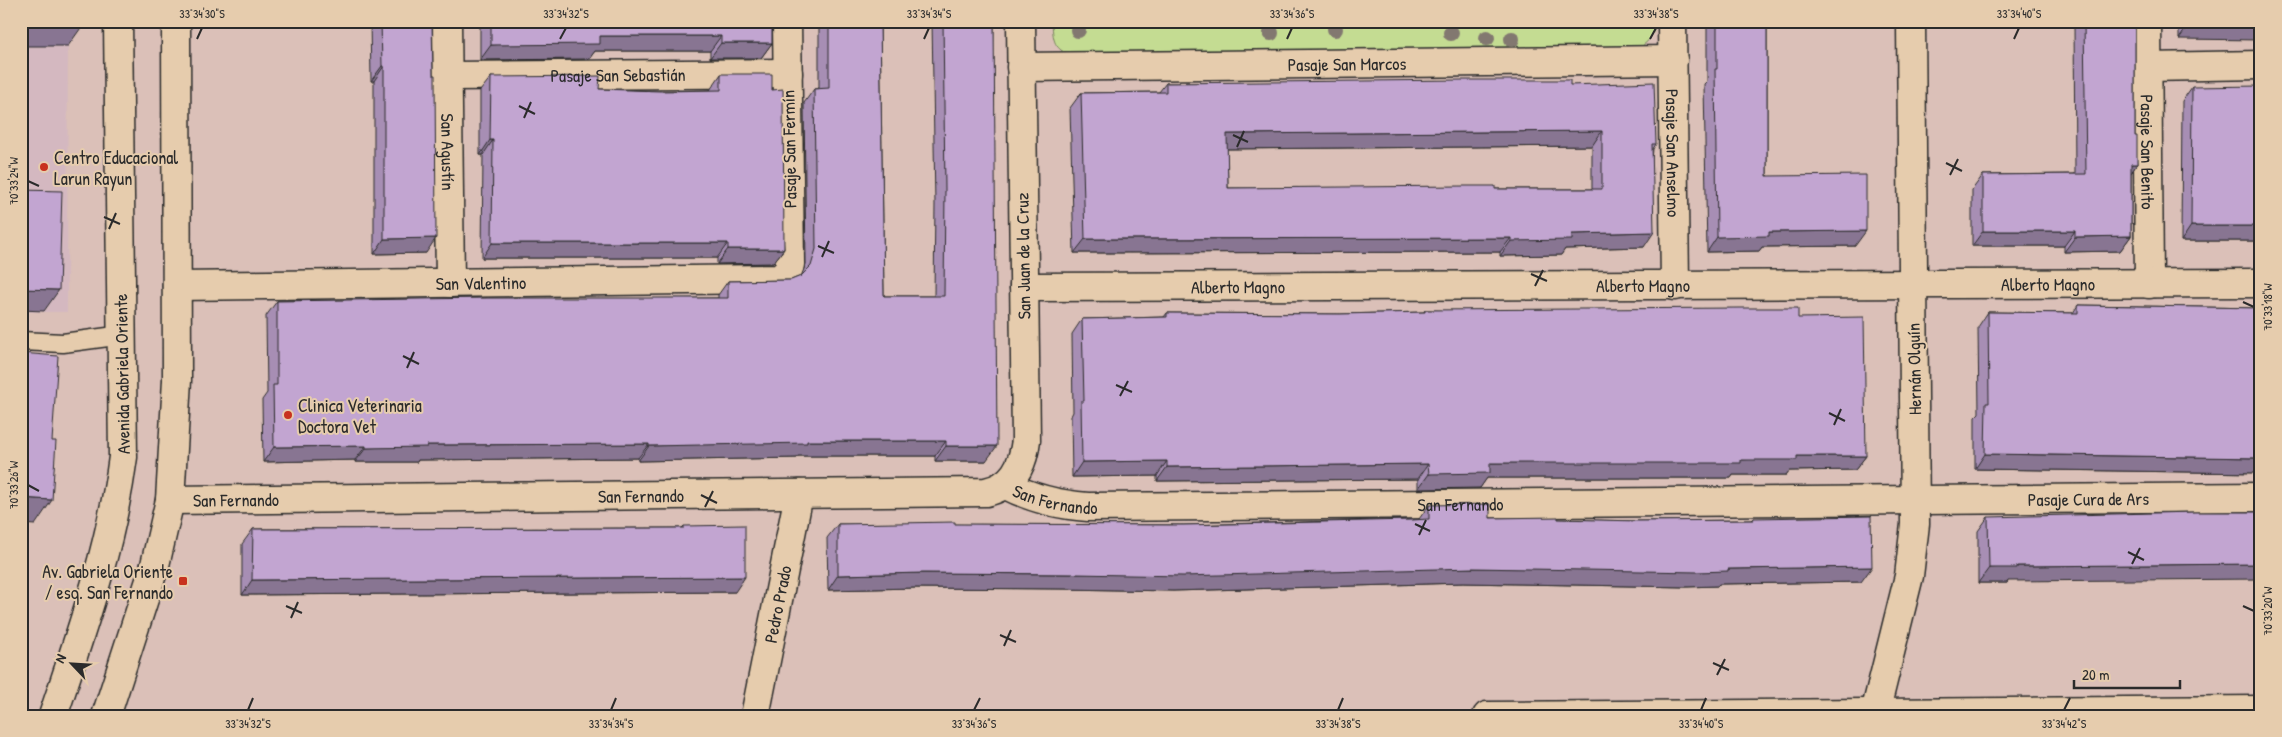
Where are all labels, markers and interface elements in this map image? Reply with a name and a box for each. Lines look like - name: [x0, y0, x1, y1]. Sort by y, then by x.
- text: 33°34'30"S: [179, 5, 225, 22]
- text: 33°34'32"S: [543, 5, 589, 22]
- text: 33°34'34"S: [907, 5, 952, 22]
- text: 33°34'36"S: [1270, 5, 1315, 22]
- text: 33°34'38"S: [1633, 5, 1679, 22]
- text: 33°34'40"S: [1997, 5, 2042, 22]
- street label: Pasaje San Marcos: [1287, 50, 1407, 77]
- street label: Pasaje San Sebastián: [550, 61, 686, 88]
- street label: Pasaje San Anselmo: [1660, 89, 1687, 217]
- street label: Pasaje San Fermín: [775, 90, 803, 208]
- street label: Pasaje San Benito: [2135, 94, 2161, 210]
- street label: San Agustín: [436, 113, 461, 191]
- place label: Centro Educacional Larun Rayun: [54, 145, 178, 191]
- text: 70°33'24"W: [5, 156, 22, 205]
- marker: Centro Educacional Larun Rayun: [38, 161, 50, 173]
- street label: San Juan de la Cruz: [1009, 192, 1037, 320]
- street label: San Valentino: [436, 269, 526, 295]
- street label: Alberto Magno: [2001, 271, 2095, 296]
- street label: Alberto Magno: [1596, 272, 1690, 298]
- street label: Alberto Magno: [1191, 274, 1285, 299]
- text: 70°33'18"W: [2259, 283, 2276, 331]
- street label: Avenida Gabriela Oriente: [108, 294, 136, 454]
- street label: Hernán Olguín: [1901, 323, 1927, 415]
- place label: Clinica Veterinaria Doctora Vet: [298, 393, 422, 439]
- marker: Clinica Veterinaria Doctora Vet: [282, 409, 294, 421]
- text: 70°33'26"W: [5, 460, 22, 509]
- street label: San Fernando: [1009, 478, 1098, 520]
- street label: San Fernando: [598, 482, 684, 508]
- street label: Pasaje Cura de Ars: [2028, 485, 2149, 511]
- street label: San Fernando: [193, 486, 279, 512]
- street label: San Fernando: [1417, 491, 1504, 517]
- place label: Av. Gabriela Oriente / esq. San Fernando: [42, 559, 173, 605]
- street label: Pedro Prado: [757, 563, 797, 645]
- marker: Av. Gabriela Oriente / esq. San Fernando: [177, 575, 189, 587]
- text: 70°33'20"W: [2259, 586, 2276, 635]
- north arrow: [48, 640, 98, 690]
- text: N: [50, 650, 70, 666]
- scale bar: [2074, 657, 2181, 689]
- text: 20 m: [2082, 664, 2109, 685]
- text: 33°34'32"S: [225, 715, 271, 732]
- text: 33°34'34"S: [589, 715, 634, 732]
- text: 33°34'36"S: [952, 715, 997, 732]
- text: 33°34'38"S: [1315, 715, 1361, 732]
- text: 33°34'40"S: [1679, 715, 1724, 732]
- text: 33°34'42"S: [2042, 715, 2087, 732]

